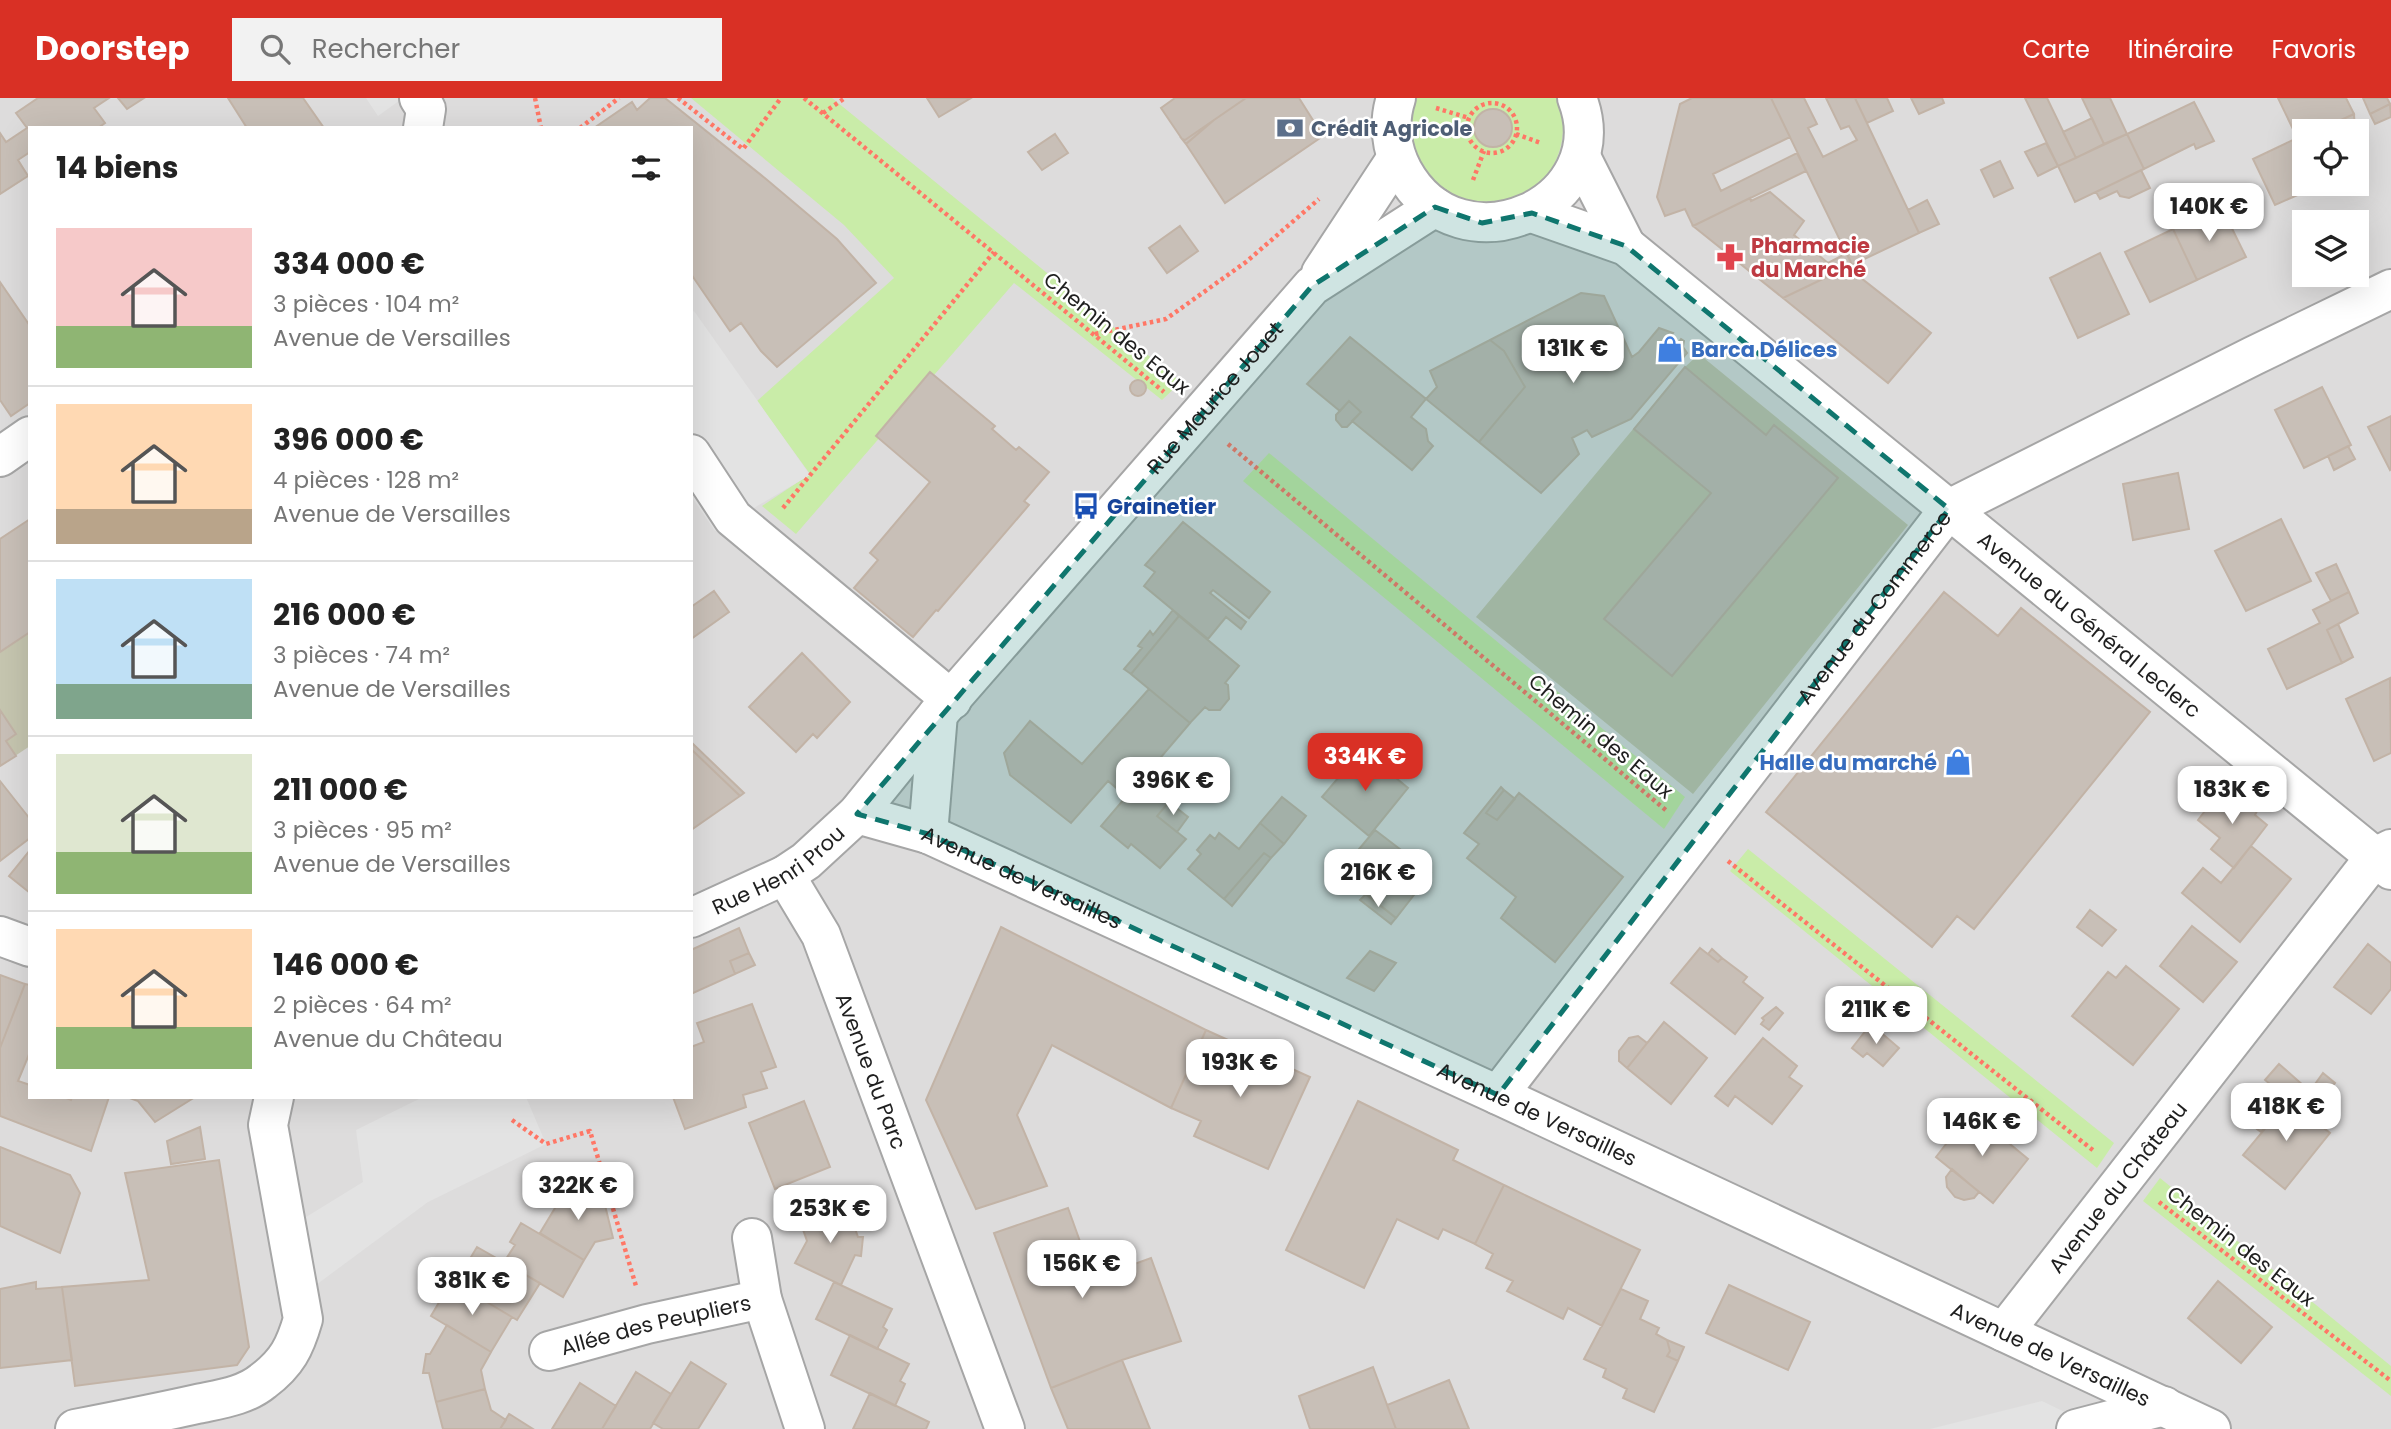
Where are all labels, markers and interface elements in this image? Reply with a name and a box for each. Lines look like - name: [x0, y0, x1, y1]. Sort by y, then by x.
- search box: [232, 18, 722, 81]
- text: Doorstep: [35, 25, 190, 72]
- icon: search: [256, 30, 294, 68]
- text: Rechercher: [312, 31, 460, 67]
- text: Carte: [2022, 33, 2090, 66]
- text: Itinéraire: [2128, 33, 2233, 66]
- text: Favoris: [2271, 33, 2356, 66]
- bank icon: Crédit Agricole: [1275, 113, 1305, 143]
- place label: Crédit Agricole: [1311, 114, 1473, 143]
- map controls: [2292, 119, 2369, 287]
- button: locate: [2292, 119, 2369, 196]
- text: 14 biens: [56, 146, 179, 189]
- icon: filters: [627, 149, 665, 187]
- pin: 140K €: [2152, 184, 2266, 243]
- text: 140K €: [2170, 190, 2248, 222]
- button: layers: [2292, 210, 2369, 287]
- place label: Pharmacie du Marché: [1751, 231, 1870, 284]
- text: 334 000 €: [273, 242, 425, 285]
- pharmacy icon: Pharmacie du Marché: [1715, 242, 1745, 272]
- icon: home: [112, 256, 196, 340]
- street label: Chemin des Eaux: [1038, 265, 1196, 401]
- text: 3 pièces · 104 m²: [273, 288, 459, 320]
- street label: Rue Maurice Jouet: [1140, 315, 1289, 480]
- text: Avenue de Versailles: [273, 322, 511, 354]
- pin: 131K €: [1516, 326, 1630, 385]
- text: 131K €: [1538, 332, 1608, 364]
- shop icon: Barca Délices: [1655, 334, 1685, 364]
- place label: Barca Délices: [1691, 335, 1837, 364]
- text: 396 000 €: [273, 418, 424, 461]
- icon: home: [112, 432, 196, 516]
- text: 4 pièces · 128 m²: [273, 464, 459, 496]
- bus stop icon: Grainetier: [1071, 491, 1101, 521]
- place label: Grainetier: [1107, 492, 1216, 521]
- text: Avenue de Versailles: [273, 498, 511, 530]
- street label: Avenue du Commerce: [1790, 504, 1958, 710]
- street label: Avenue du Général Leclerc: [1972, 524, 2207, 724]
- text: 216 000 €: [273, 593, 416, 636]
- icon: home: [112, 607, 196, 691]
- text: 3 pièces · 74 m²: [273, 639, 450, 671]
- street label: Chemin des Eaux: [1522, 667, 1680, 805]
- text: Avenue de Versailles: [273, 673, 511, 705]
- pin: 334K €: [1308, 734, 1422, 793]
- text: 334K €: [1324, 740, 1406, 772]
- shop icon: Halle du marché: [1943, 747, 1973, 777]
- place label: Halle du marché: [1759, 748, 1937, 777]
- pin: 396K €: [1116, 758, 1230, 817]
- text: 396K €: [1132, 764, 1214, 796]
- pin: 183K €: [2175, 766, 2289, 826]
- text: 211 000 €: [273, 768, 408, 811]
- text: 183K €: [2194, 773, 2270, 805]
- icon: home: [112, 782, 196, 866]
- text: 3 pièces · 95 m²: [273, 814, 452, 846]
- street label: Rue Henri Prou: [707, 818, 850, 921]
- street label: Avenue de Versailles: [917, 819, 1127, 935]
- text: Avenue de Versailles: [273, 848, 511, 880]
- pin: 216K €: [1321, 850, 1435, 909]
- text: 216K €: [1340, 856, 1416, 888]
- text: 146 000 €: [273, 943, 419, 986]
- icon: home: [112, 957, 196, 1041]
- pin: 211K €: [1819, 986, 1933, 1046]
- text: 2 pièces · 64 m²: [273, 989, 452, 1021]
- street label: Avenue du Parc: [829, 989, 914, 1153]
- text: 211K €: [1841, 993, 1911, 1025]
- text: Avenue du Château: [273, 1023, 503, 1055]
- pin: 193K €: [1183, 1040, 1297, 1099]
- text: 193K €: [1202, 1046, 1278, 1078]
- street label: Avenue de Versailles: [1433, 1055, 1642, 1173]
- pin: 418K €: [2229, 1084, 2343, 1143]
- text: 418K €: [2247, 1090, 2325, 1122]
- street label: Avenue du Château: [2041, 1095, 2193, 1279]
- pin: 146K €: [1925, 1098, 2039, 1158]
- text: 146K €: [1943, 1105, 2021, 1137]
- pin: 322K €: [521, 1162, 635, 1222]
- text: 322K €: [538, 1169, 618, 1201]
- street label: Chemin des Eaux: [2161, 1179, 2321, 1313]
- pin: 253K €: [773, 1186, 887, 1245]
- text: 253K €: [789, 1192, 871, 1224]
- pin: 156K €: [1025, 1240, 1139, 1300]
- text: 156K €: [1043, 1247, 1121, 1279]
- pin: 381K €: [415, 1258, 529, 1317]
- text: 381K €: [434, 1264, 510, 1296]
- street label: Allée des Peupliers: [557, 1287, 754, 1362]
- street label: Avenue de Versailles: [1946, 1295, 2155, 1413]

